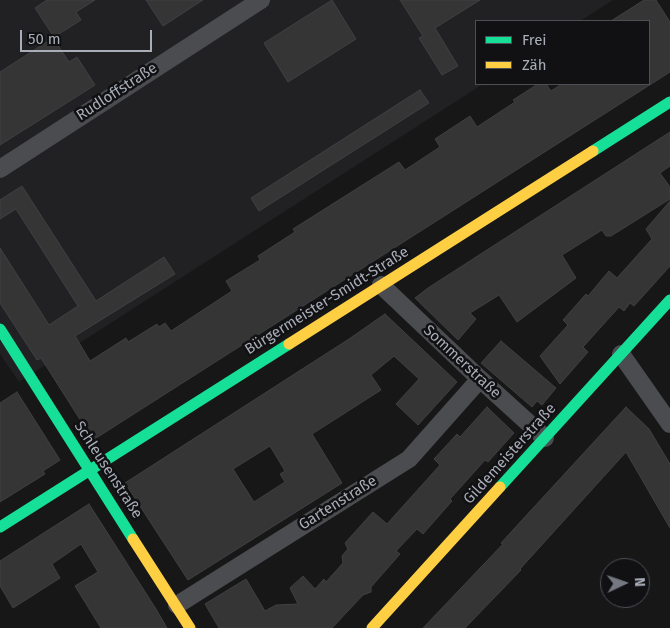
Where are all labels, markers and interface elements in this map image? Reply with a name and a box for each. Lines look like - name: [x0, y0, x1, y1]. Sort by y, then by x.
- scale bar: [22, 20, 155, 52]
- legend: [475, 20, 650, 85]
- text: 50 m: [28, 30, 61, 48]
- text: Frei: [522, 31, 547, 49]
- text: Zäh: [522, 56, 547, 74]
- street label: Rudloffstraße: [73, 59, 161, 125]
- street label: Bürgermeister-Smidt-Straße: [242, 243, 412, 359]
- street label: Sommerstraße: [420, 322, 504, 402]
- street label: Gildemeisterstraße: [460, 400, 560, 508]
- street label: Schleusenstraße: [70, 418, 146, 522]
- street label: Gartenstraße: [296, 472, 380, 534]
- north arrow: [600, 558, 650, 608]
- text: N: [631, 577, 648, 587]

